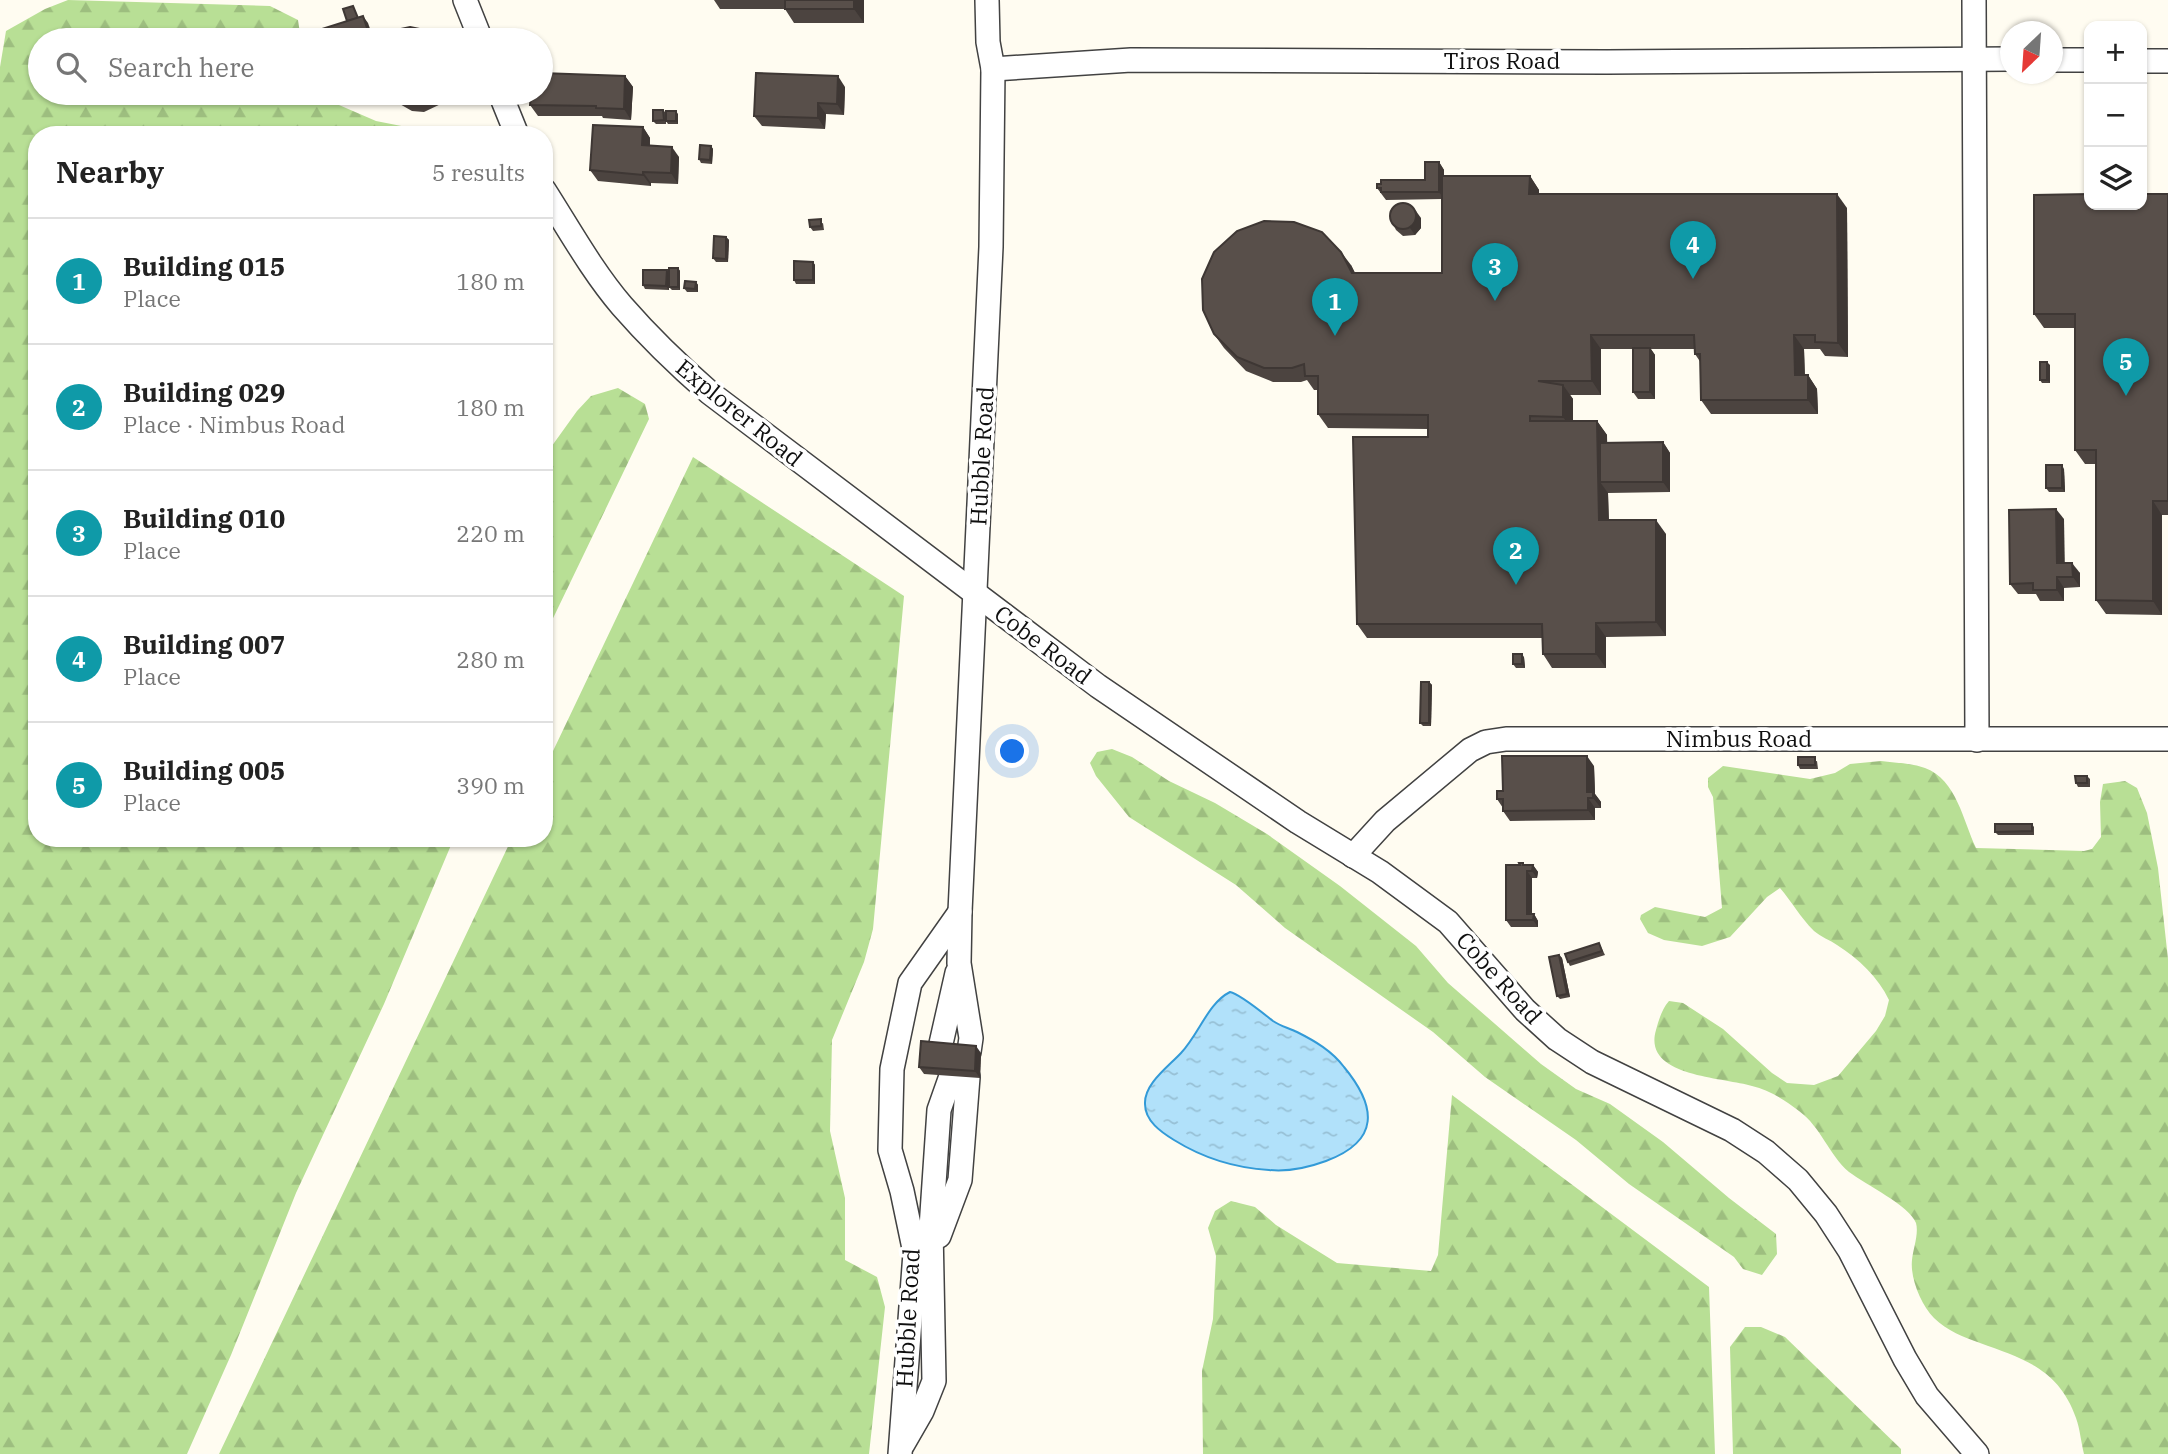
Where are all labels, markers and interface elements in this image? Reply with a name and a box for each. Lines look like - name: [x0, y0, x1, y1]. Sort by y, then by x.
- north arrow: [2000, 21, 2063, 84]
- map controls: [2084, 21, 2147, 210]
- button: +: [2084, 21, 2147, 84]
- search box: [28, 28, 553, 105]
- street label: Tiros Road: [1444, 45, 1560, 75]
- icon: search: [52, 48, 90, 86]
- text: Search here: [108, 50, 254, 84]
- button: −: [2084, 84, 2147, 147]
- button: layers: [2084, 147, 2147, 210]
- text: Nearby: [56, 152, 164, 191]
- text: 5 results: [432, 157, 525, 187]
- pin: 4: [1670, 221, 1716, 279]
- pin: 3: [1472, 243, 1518, 301]
- text: Building 015: [123, 249, 285, 283]
- text: 1: [72, 266, 86, 296]
- text: 180 m: [456, 266, 525, 296]
- pin: 1: [1312, 278, 1358, 336]
- text: Place: [123, 283, 181, 313]
- pin: 5: [2103, 338, 2149, 396]
- street label: Explorer Road: [670, 352, 809, 473]
- text: Building 029: [123, 375, 285, 409]
- street label: Hubble Road: [962, 386, 1000, 526]
- text: 2: [72, 392, 86, 422]
- text: 180 m: [456, 392, 525, 422]
- text: Place · Nimbus Road: [123, 409, 345, 439]
- text: Building 010: [123, 501, 285, 535]
- text: 3: [72, 518, 86, 548]
- text: 220 m: [456, 518, 525, 548]
- pin: 2: [1493, 527, 1539, 585]
- text: Place: [123, 535, 181, 565]
- street label: Cobe Road: [989, 598, 1098, 691]
- text: Building 007: [123, 627, 285, 661]
- text: 4: [72, 644, 86, 674]
- text: 280 m: [456, 644, 525, 674]
- text: Place: [123, 661, 181, 691]
- street label: Nimbus Road: [1666, 723, 1812, 753]
- your location: [995, 734, 1029, 768]
- text: Building 005: [123, 753, 285, 787]
- text: 5: [72, 770, 86, 800]
- text: 390 m: [456, 770, 525, 800]
- text: Place: [123, 787, 181, 817]
- street label: Cobe Road: [1450, 925, 1549, 1030]
- street label: Hubble Road: [888, 1248, 926, 1388]

